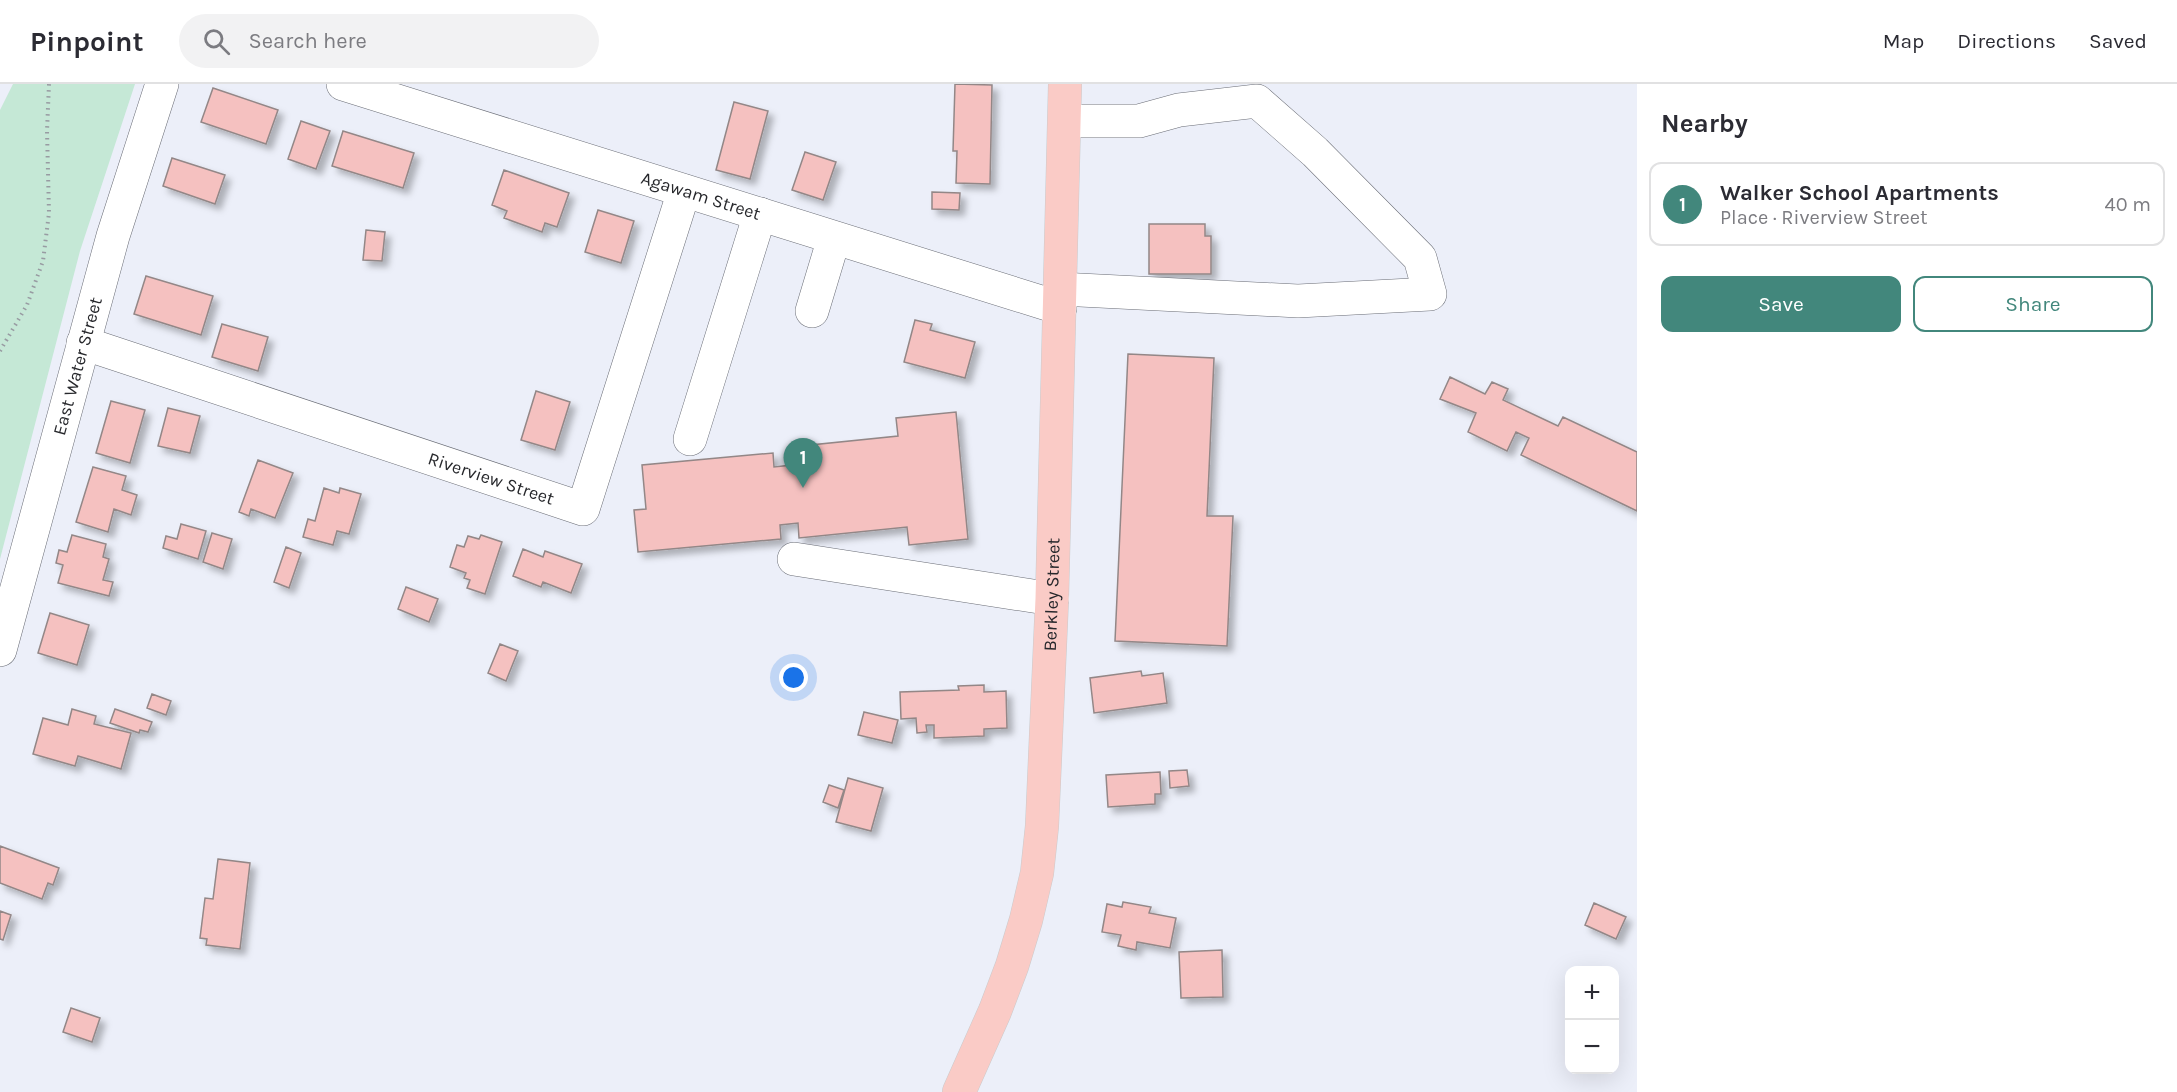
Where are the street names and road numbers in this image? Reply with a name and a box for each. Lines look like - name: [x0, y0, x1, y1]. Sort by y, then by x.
- street label: Agawam Street: [638, 167, 764, 225]
- street label: East Water Street: [48, 295, 107, 438]
- street label: Riverview Street: [425, 447, 557, 510]
- street label: Berkley Street: [1039, 537, 1065, 652]

